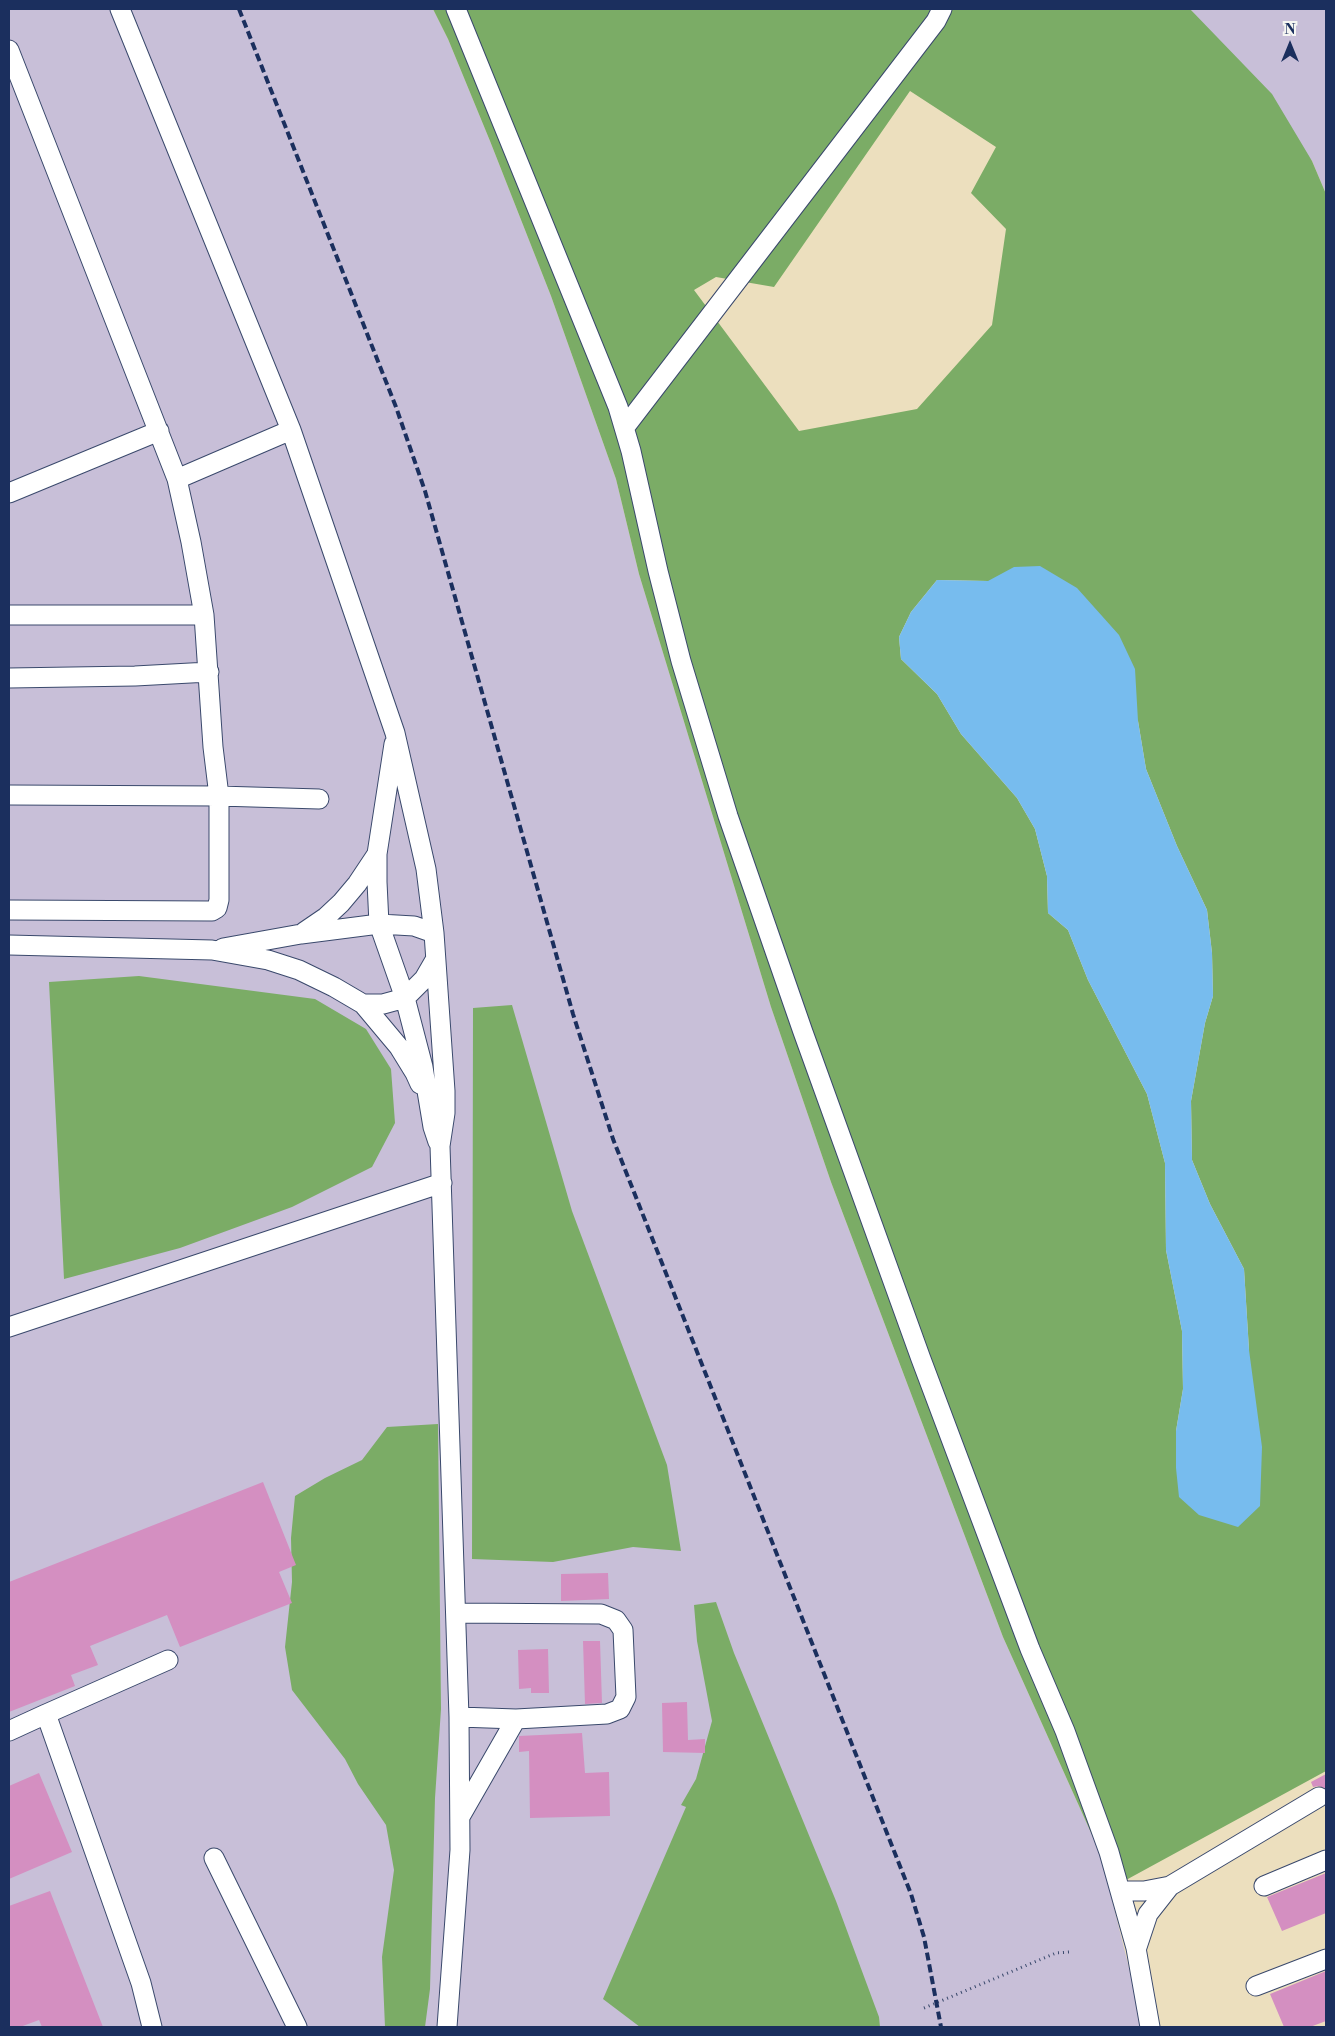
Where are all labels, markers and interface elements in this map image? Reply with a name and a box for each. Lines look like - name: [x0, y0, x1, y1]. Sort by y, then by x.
- north arrow: [1265, 20, 1315, 70]
- text: N: [1284, 21, 1296, 39]

